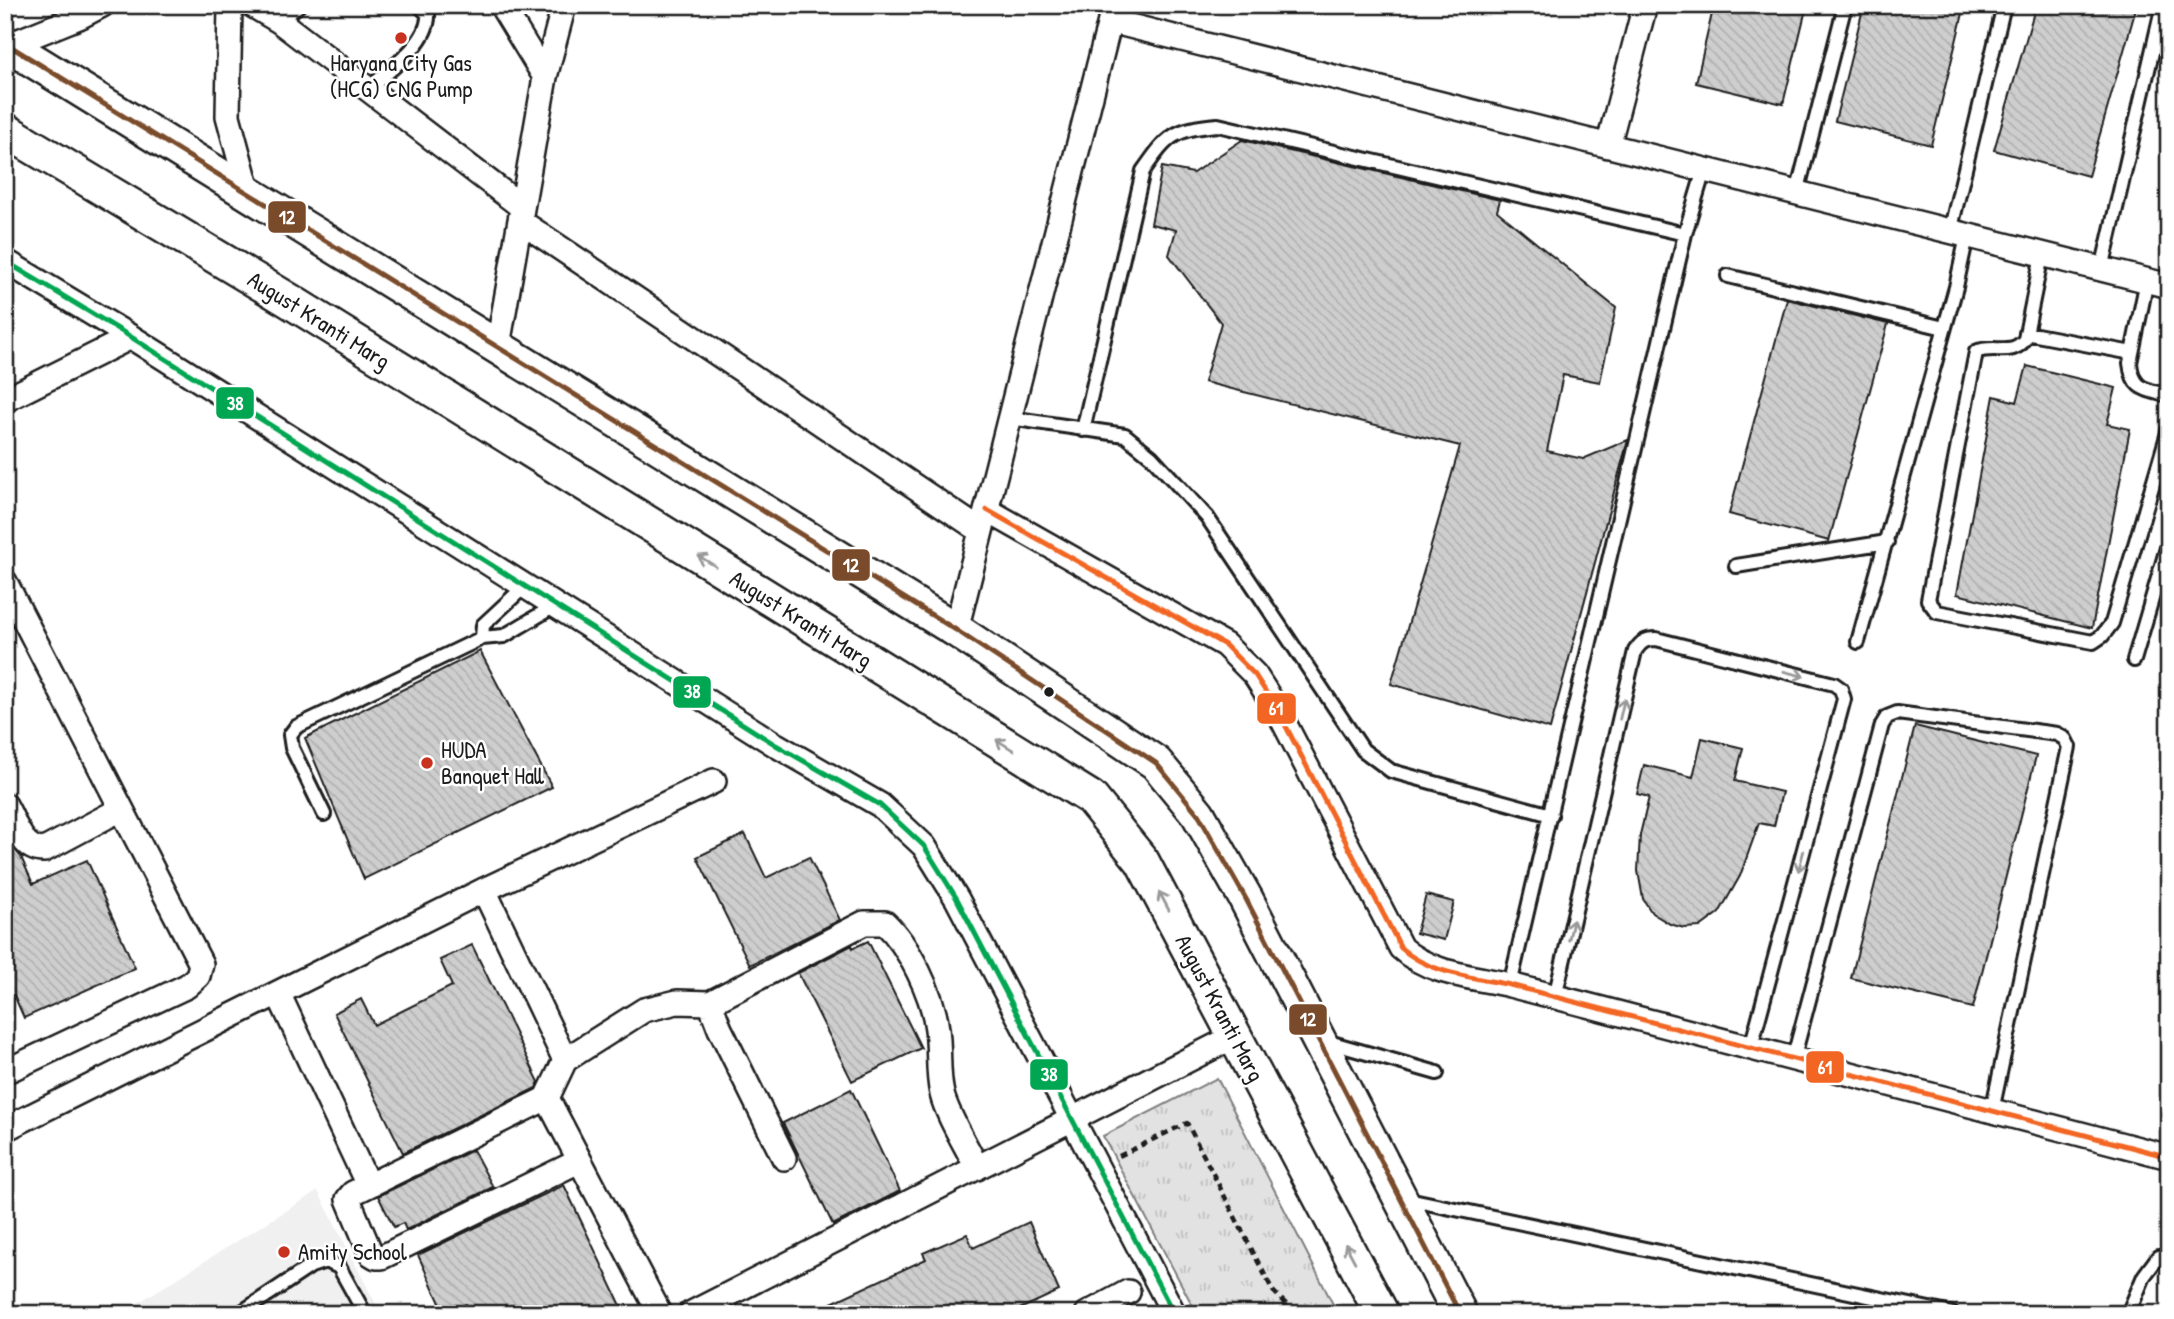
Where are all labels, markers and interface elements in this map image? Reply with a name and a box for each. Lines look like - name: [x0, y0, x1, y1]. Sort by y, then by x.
- marker: Haryana City Gas (HCG) CNG Pump: [393, 30, 409, 46]
- place label: Haryana City Gas (HCG) CNG Pump: [330, 47, 472, 104]
- line badge: 12: [267, 200, 307, 234]
- text: 12: [279, 204, 295, 230]
- street label: August Kranti Marg: [242, 263, 396, 376]
- line badge: 38: [215, 386, 255, 420]
- text: 38: [227, 390, 243, 416]
- line badge: 12: [831, 548, 871, 582]
- text: 12: [843, 552, 859, 578]
- one-way arrow: [698, 554, 718, 568]
- street label: August Kranti Marg: [724, 562, 878, 675]
- one-way arrow: [1782, 668, 1805, 681]
- line badge: 38: [672, 675, 712, 709]
- text: 38: [684, 678, 700, 704]
- unlabelled marker: [1042, 685, 1056, 699]
- line badge: 61: [1256, 692, 1297, 725]
- text: 61: [1269, 695, 1283, 721]
- one-way arrow: [1616, 698, 1629, 721]
- place label: HUDA Banquet Hall: [441, 734, 545, 791]
- one-way arrow: [996, 738, 1016, 752]
- marker: HUDA Banquet Hall: [419, 755, 435, 771]
- one-way arrow: [1794, 849, 1807, 871]
- one-way arrow: [1156, 891, 1170, 912]
- one-way arrow: [1564, 919, 1578, 942]
- street label: August Kranti Marg: [1169, 929, 1272, 1087]
- line badge: 12: [1288, 1003, 1328, 1036]
- text: 12: [1300, 1006, 1316, 1032]
- line badge: 61: [1805, 1050, 1845, 1084]
- text: 61: [1818, 1054, 1832, 1080]
- line badge: 38: [1029, 1058, 1069, 1091]
- text: 38: [1041, 1061, 1057, 1087]
- place label: Amity School: [298, 1236, 408, 1267]
- marker: Amity School: [276, 1244, 292, 1260]
- one-way arrow: [1343, 1244, 1357, 1264]

